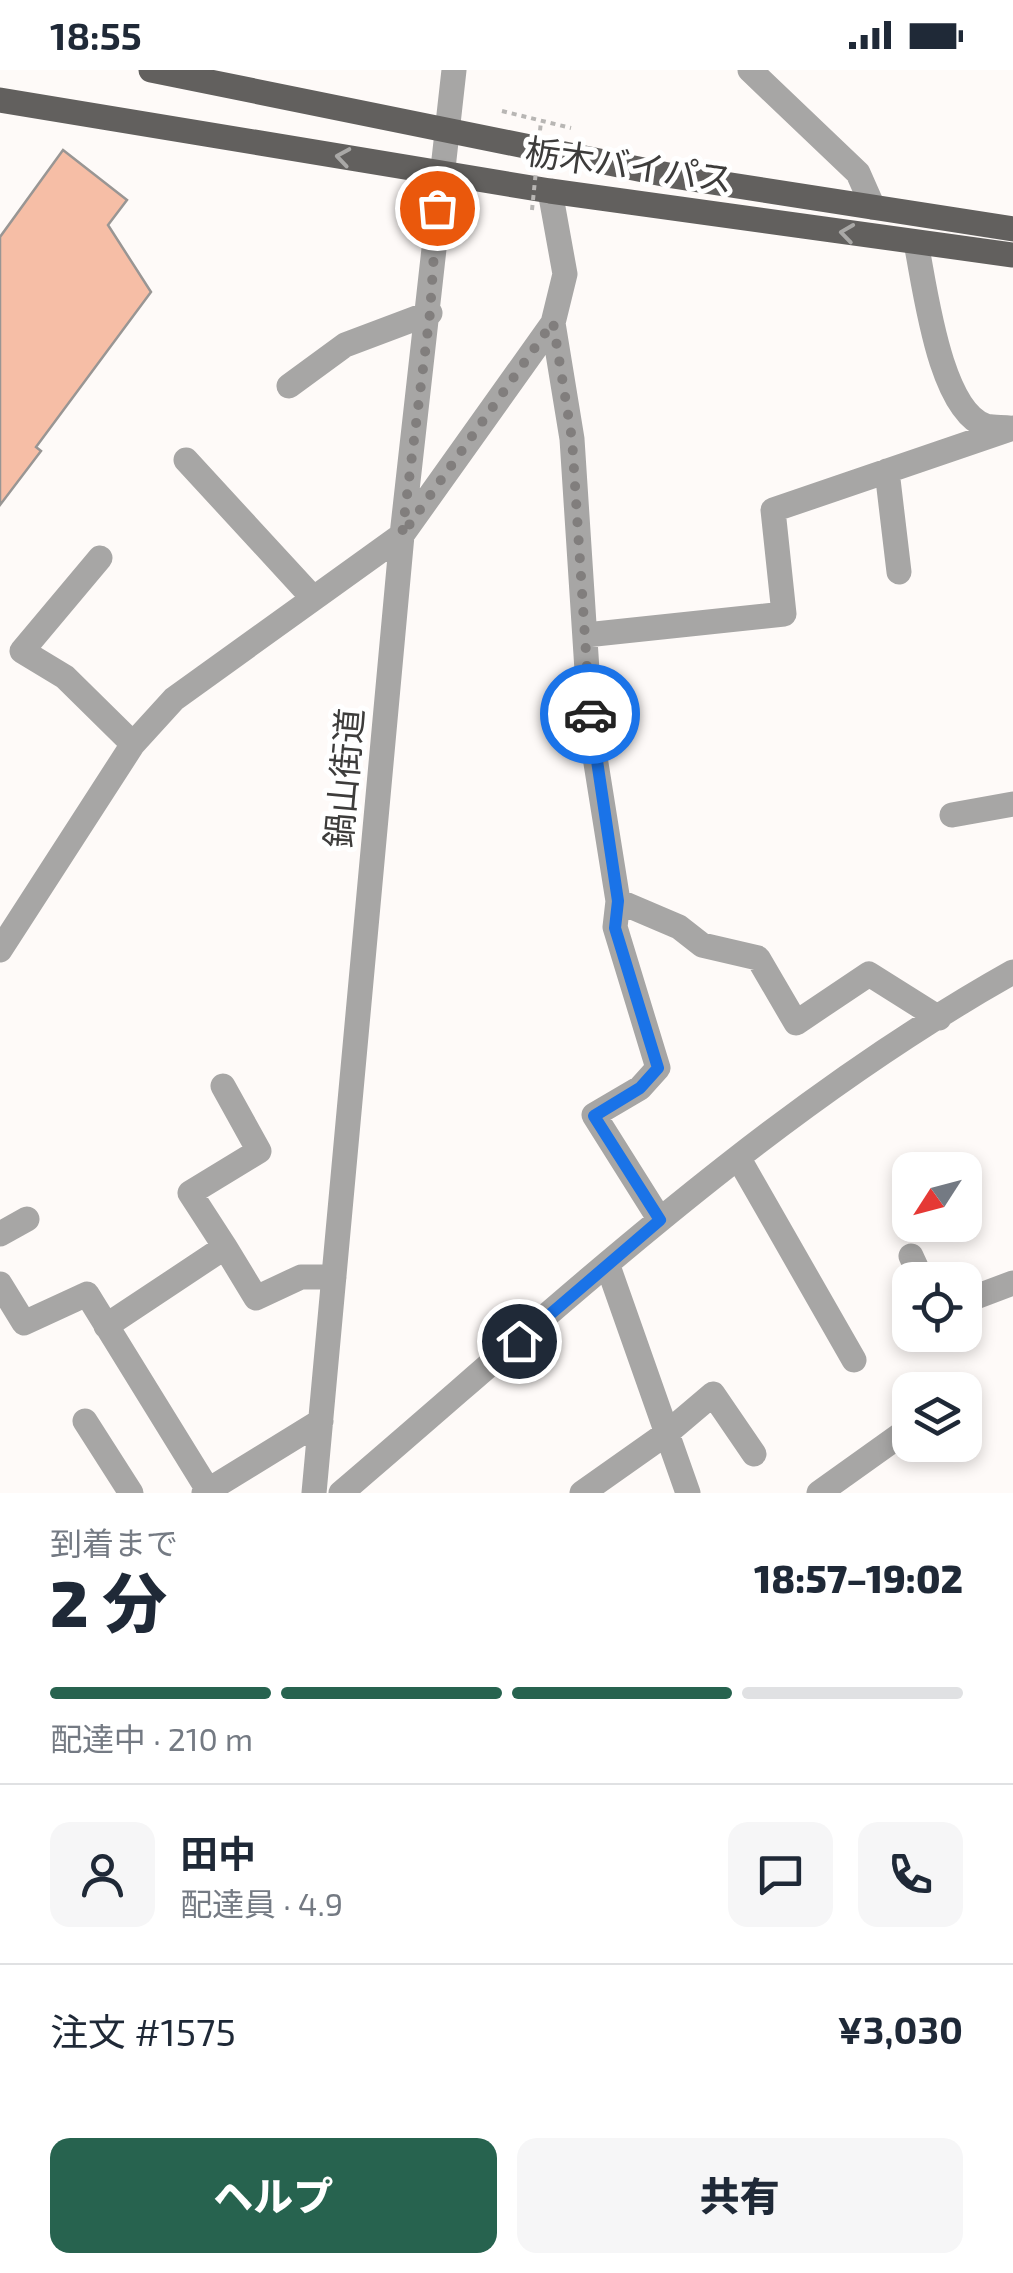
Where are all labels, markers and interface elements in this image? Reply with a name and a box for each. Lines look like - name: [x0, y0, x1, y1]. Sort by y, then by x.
- text: 18:55: [50, 12, 142, 58]
- street label: 栃木バイパス: [523, 129, 736, 199]
- one-way arrow: [335, 147, 352, 168]
- pin: [395, 166, 480, 251]
- icon: bag: [410, 181, 465, 236]
- one-way arrow: [839, 224, 855, 245]
- courier: [540, 664, 640, 764]
- icon: car: [563, 687, 618, 742]
- street label: 鍋山街道: [316, 706, 370, 849]
- north arrow: [892, 1152, 982, 1242]
- map controls: [892, 1152, 982, 1462]
- button: locate: [892, 1262, 982, 1352]
- pin: [477, 1299, 562, 1384]
- icon: home: [492, 1314, 547, 1369]
- button: layers: [892, 1372, 982, 1462]
- text: 到着まで: [50, 1523, 178, 1561]
- text: 18:57–19:02: [754, 1555, 963, 1601]
- text: 2 分: [50, 1562, 167, 1640]
- text: 配達中 · 210 m: [50, 1719, 253, 1757]
- button: person: [50, 1822, 155, 1927]
- button: chat: [728, 1822, 833, 1927]
- button: phone: [858, 1822, 963, 1927]
- text: 田中: [180, 1830, 256, 1876]
- text: 配達員 · 4.9: [180, 1884, 343, 1922]
- text: ¥3,030: [838, 2006, 963, 2052]
- text: 注文 #1575: [50, 2008, 236, 2054]
- button: ヘルプ: [50, 2138, 497, 2253]
- button: 共有: [517, 2138, 963, 2253]

